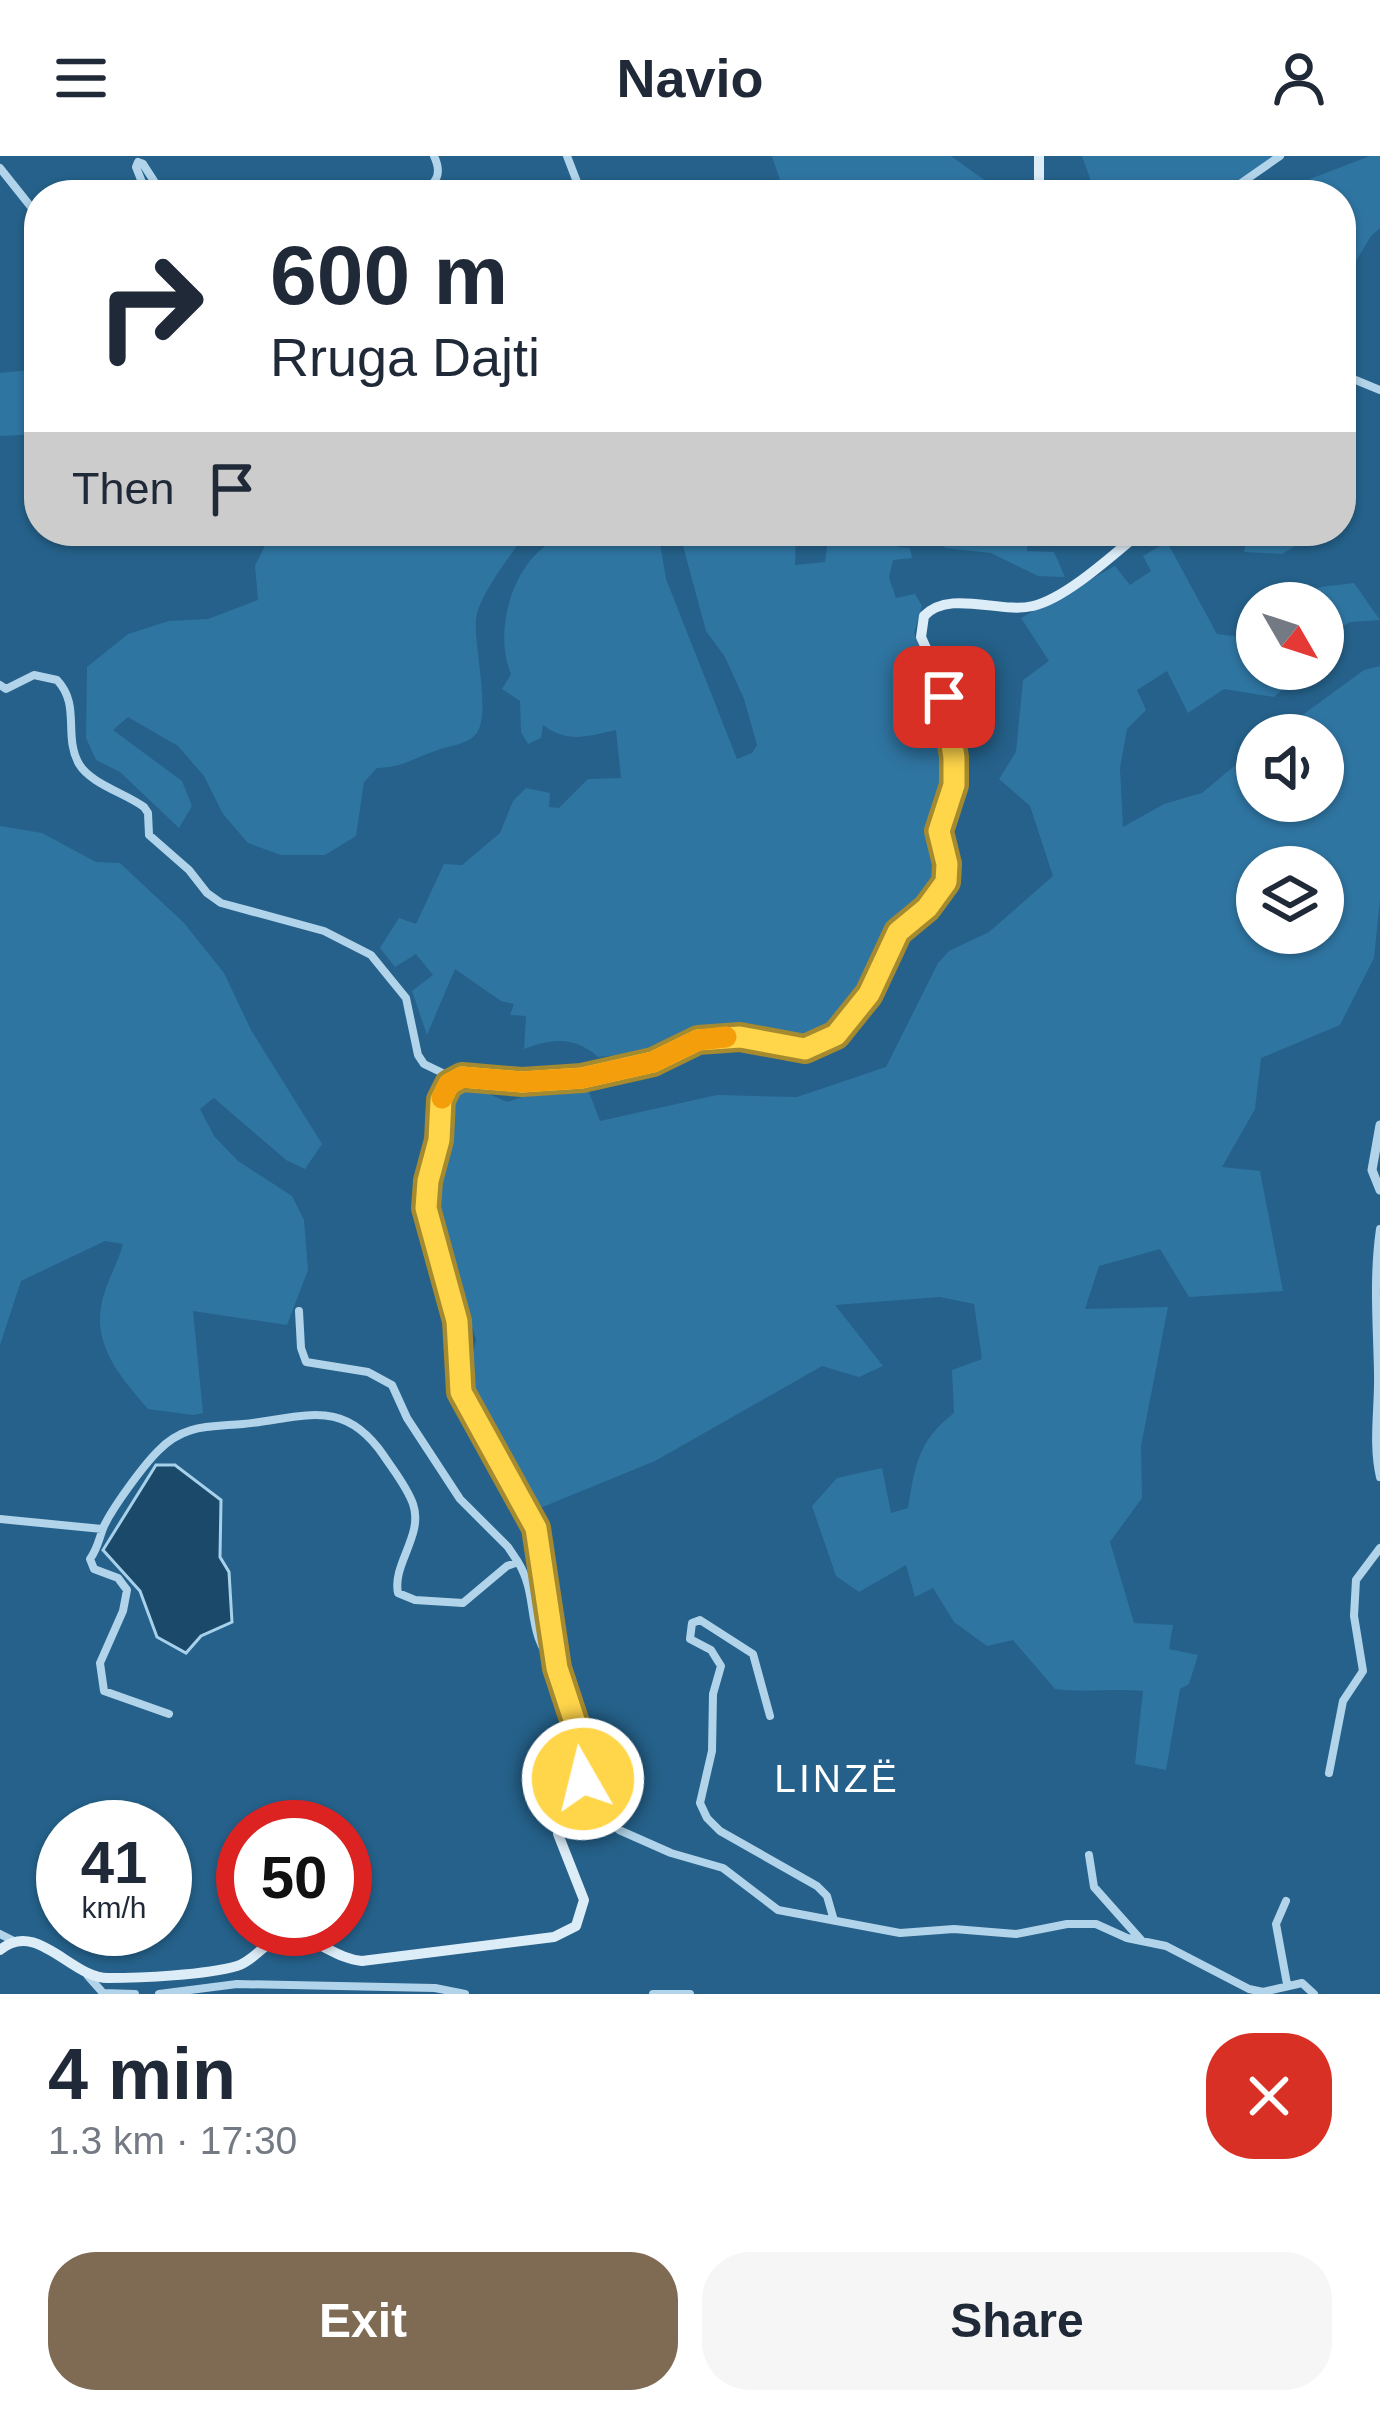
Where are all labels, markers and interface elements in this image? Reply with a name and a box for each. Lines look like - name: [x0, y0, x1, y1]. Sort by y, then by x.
- icon: menu: [48, 45, 114, 111]
- icon: person: [1266, 45, 1332, 111]
- text: Navio: [616, 48, 764, 108]
- icon: right: [72, 228, 228, 384]
- text: 600 m: [270, 228, 508, 322]
- text: Rruga Dajti: [270, 327, 540, 387]
- icon: arrive: [199, 456, 265, 522]
- text: Then: [72, 463, 175, 514]
- north arrow: [1236, 582, 1344, 690]
- map controls: [1236, 582, 1344, 954]
- pin: [893, 646, 995, 748]
- icon: arrive: [911, 664, 977, 730]
- button: sound: [1236, 714, 1344, 822]
- button: layers: [1236, 846, 1344, 954]
- position arrow: [520, 1716, 646, 1842]
- district label: LINZË: [774, 1757, 900, 1800]
- speed limit sign: 50: [216, 1800, 372, 1956]
- text: 41: [81, 1829, 147, 1896]
- text: km/h: [81, 1891, 147, 1924]
- button: close: [1206, 2033, 1332, 2159]
- text: 4 min: [48, 2034, 236, 2114]
- text: 1.3 km · 17:30: [48, 2119, 297, 2162]
- button: Exit: [48, 2252, 678, 2390]
- button: Share: [702, 2252, 1332, 2390]

